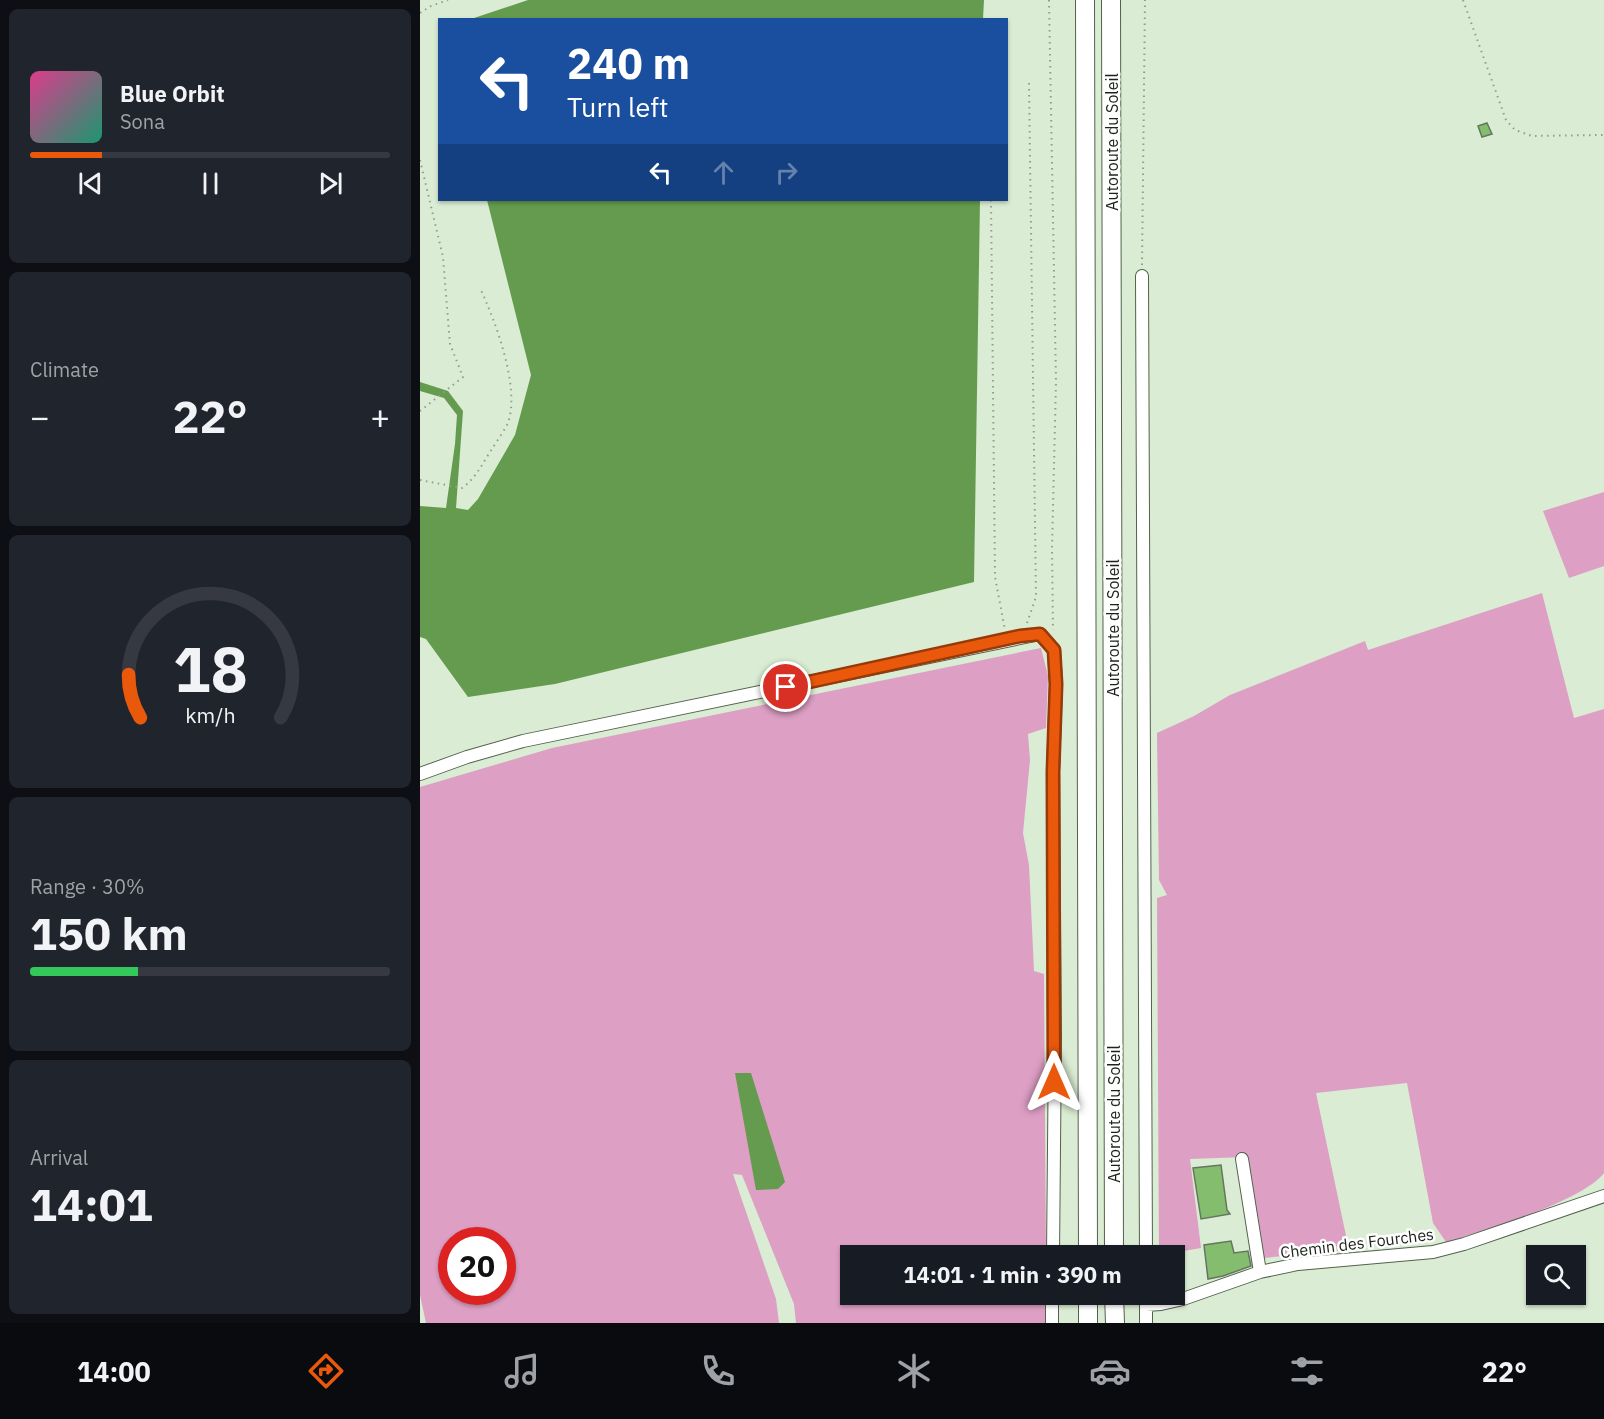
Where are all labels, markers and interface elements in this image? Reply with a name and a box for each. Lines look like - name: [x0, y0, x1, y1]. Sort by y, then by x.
- text: 240 m: [567, 36, 690, 91]
- icon: left: [468, 42, 546, 120]
- street label: Autoroute du Soleil: [1102, 73, 1122, 211]
- text: Blue Orbit: [120, 79, 225, 108]
- text: Turn left: [567, 89, 668, 124]
- text: Sona: [120, 108, 165, 135]
- icon: left: [644, 156, 677, 189]
- icon: ahead: [707, 156, 740, 189]
- icon: right: [770, 156, 803, 189]
- icon: previous: [74, 167, 107, 200]
- icon: pause: [194, 167, 227, 200]
- icon: next: [314, 167, 347, 200]
- text: Climate: [30, 356, 99, 383]
- text: 22°: [172, 387, 248, 445]
- text: −: [30, 395, 50, 438]
- text: +: [370, 395, 390, 438]
- street label: Autoroute du Soleil: [1103, 559, 1123, 697]
- text: 18: [173, 629, 247, 710]
- pin: [760, 661, 811, 712]
- icon: arrive: [769, 670, 802, 703]
- text: km/h: [185, 702, 235, 730]
- text: Range · 30%: [30, 873, 145, 900]
- text: 150 km: [30, 904, 188, 962]
- street label: Autoroute du Soleil: [1104, 1045, 1124, 1183]
- position arrow: [1022, 1050, 1086, 1114]
- text: Arrival: [30, 1144, 88, 1171]
- text: 14:01: [30, 1175, 153, 1233]
- street label: Chemin des Fourches: [1279, 1224, 1435, 1262]
- speed limit sign: 20: [438, 1227, 516, 1305]
- map controls: [1526, 1245, 1586, 1305]
- button: search: [1526, 1245, 1586, 1305]
- text: 14:01 · 1 min · 390 m: [903, 1260, 1122, 1289]
- icon: directions: [305, 1350, 347, 1392]
- icon: music: [501, 1350, 543, 1392]
- icon: phone: [697, 1350, 739, 1392]
- icon: climate: [893, 1350, 935, 1392]
- icon: car: [1089, 1350, 1131, 1392]
- icon: filters: [1286, 1350, 1328, 1392]
- text: 14:00: [77, 1354, 151, 1389]
- text: 22°: [1482, 1354, 1527, 1389]

